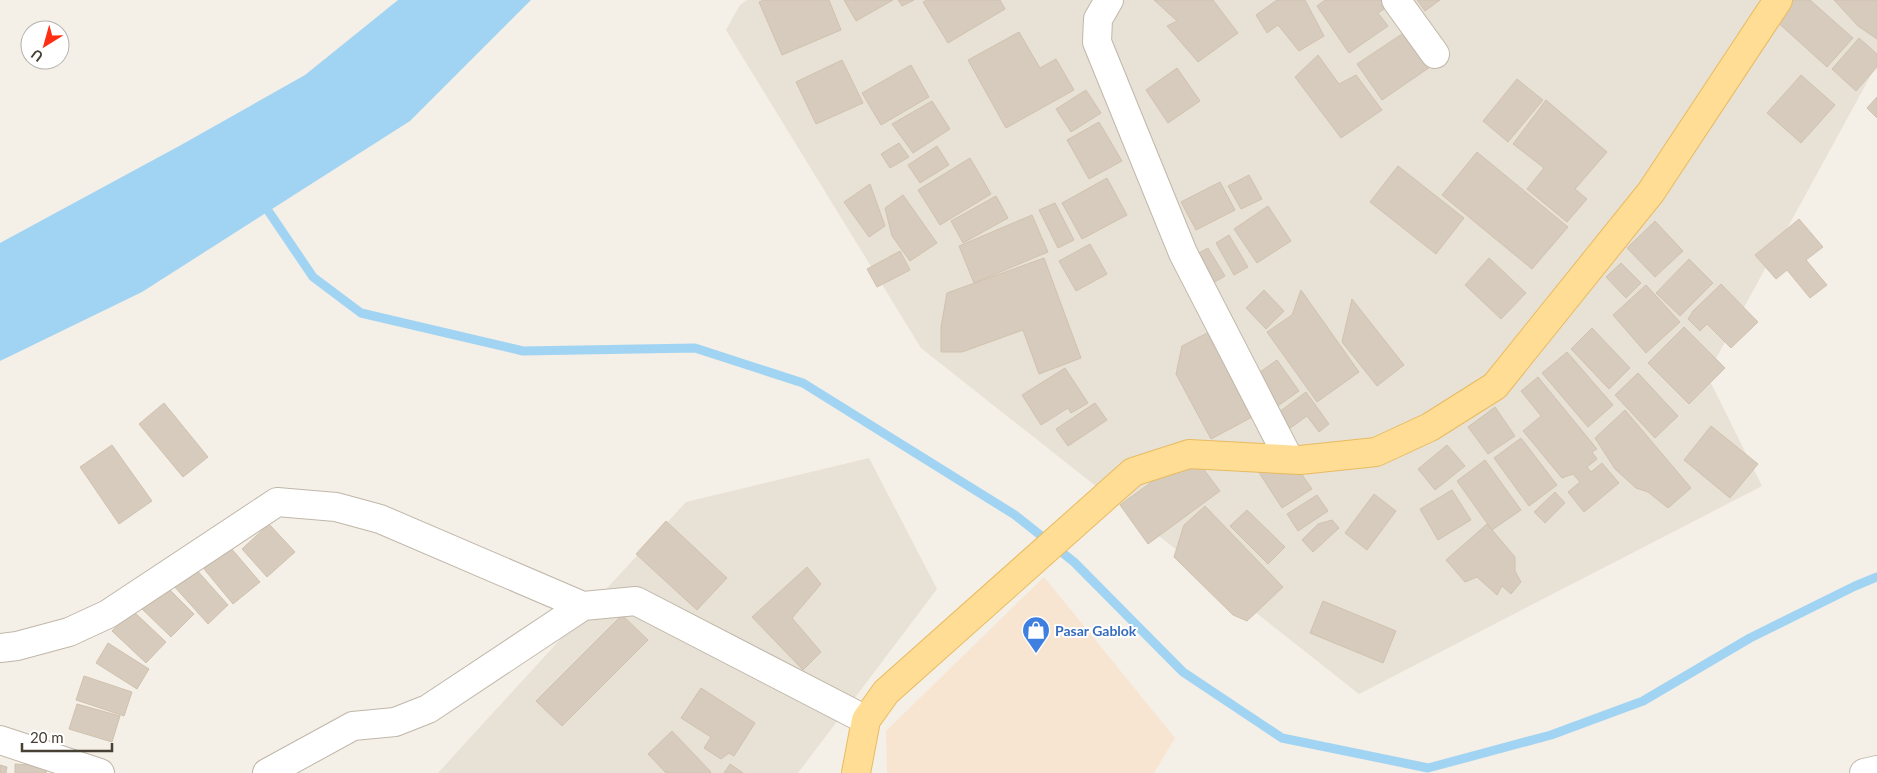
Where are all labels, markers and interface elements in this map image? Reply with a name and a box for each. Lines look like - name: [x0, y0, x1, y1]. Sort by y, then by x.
- north arrow: [20, 20, 70, 70]
- text: U: [28, 46, 46, 66]
- shop icon: Pasar Gablok: [1021, 615, 1051, 654]
- place label: Pasar Gablok: [1055, 622, 1137, 639]
- scale bar: [22, 720, 112, 752]
- text: 20 m: [30, 728, 64, 746]

